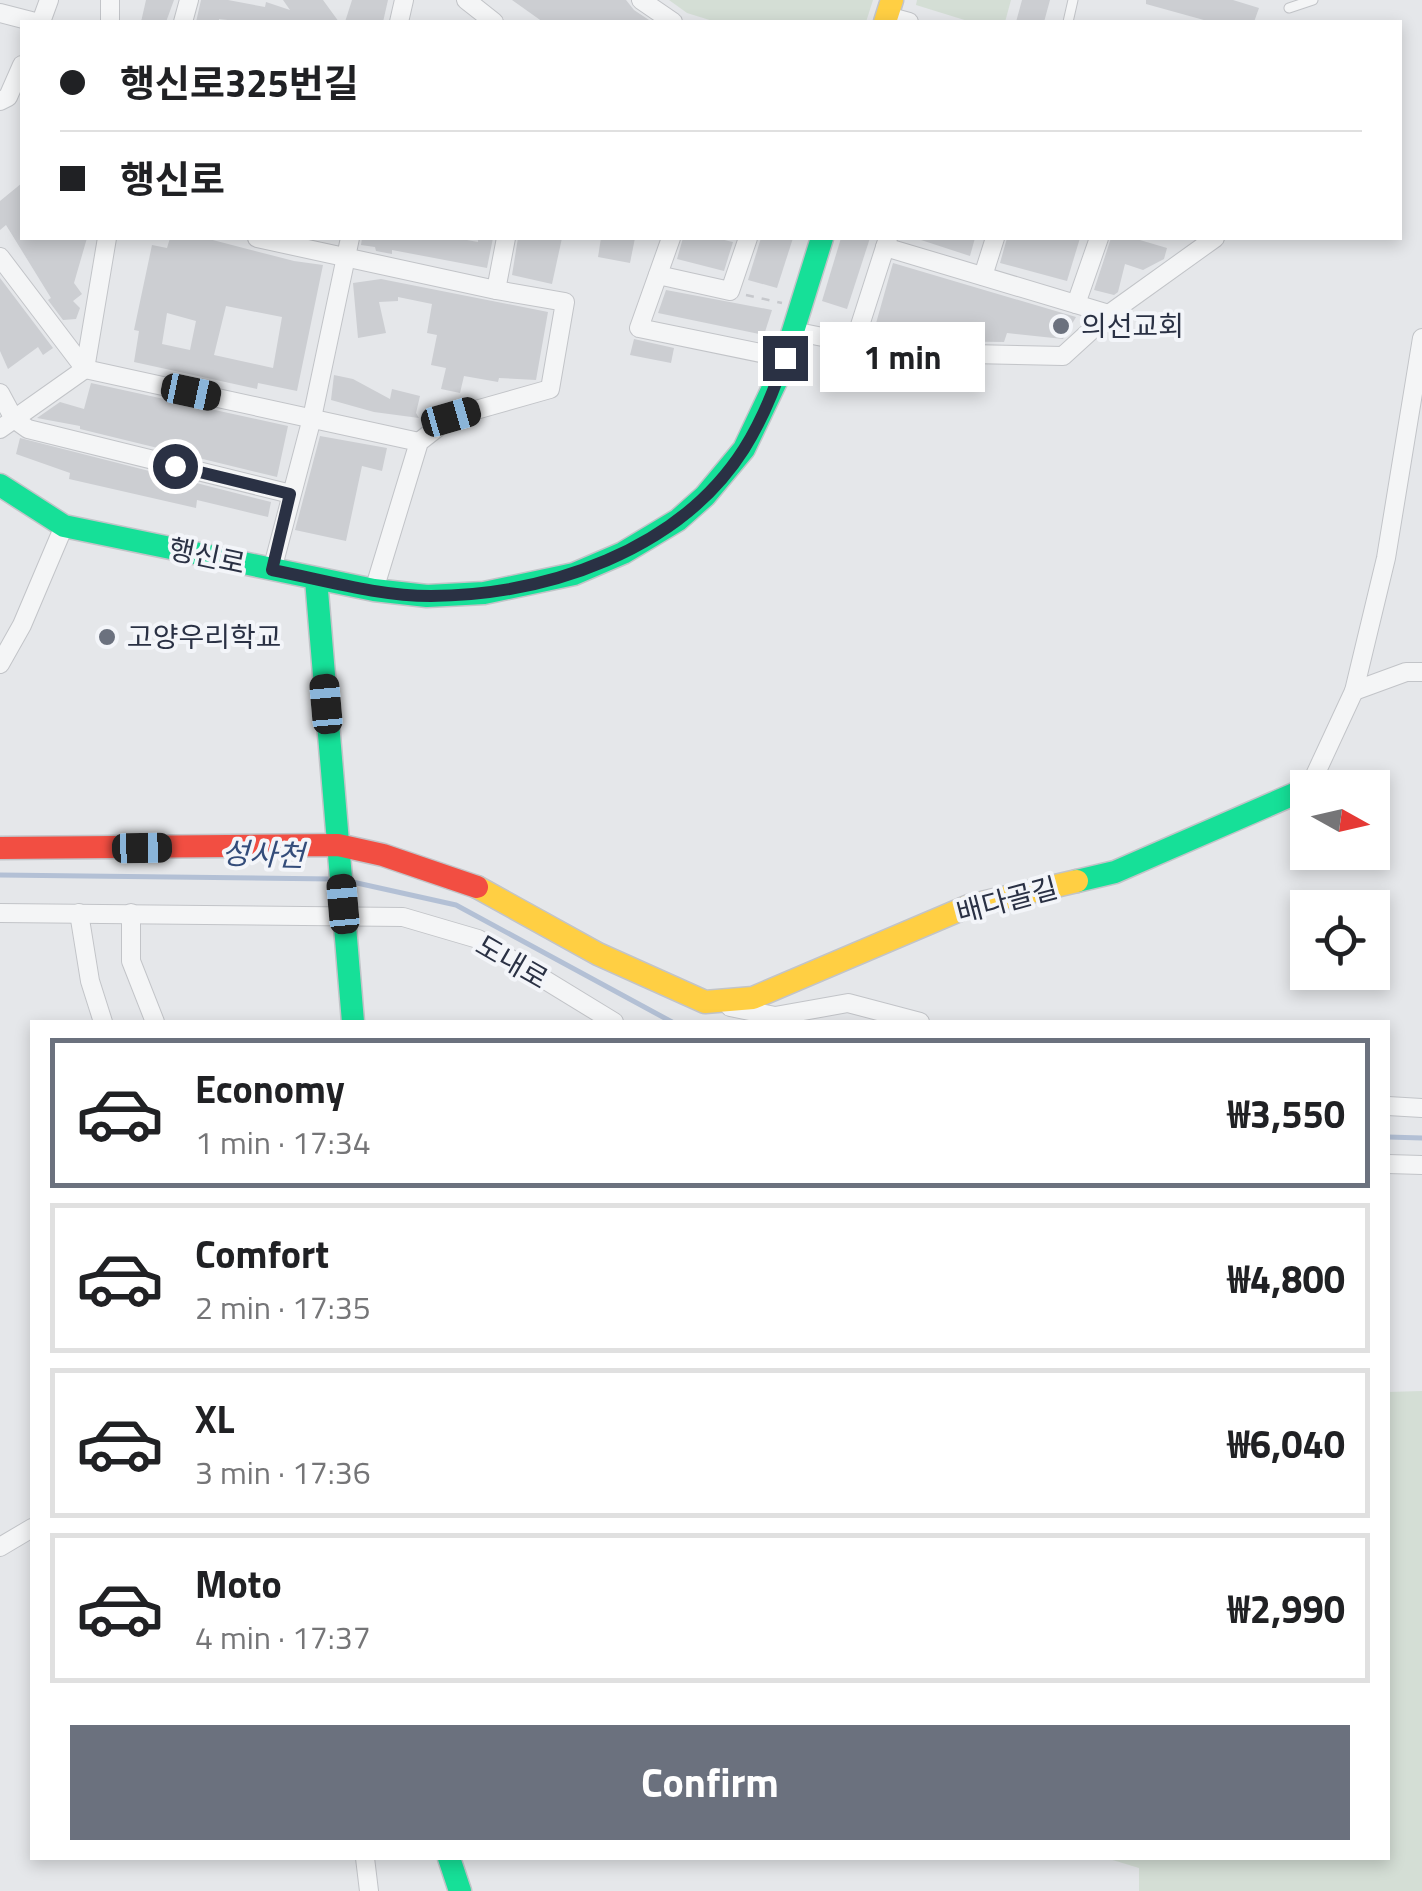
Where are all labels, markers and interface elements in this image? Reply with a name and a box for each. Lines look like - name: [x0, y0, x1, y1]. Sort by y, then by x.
- text: 행신로325번길: [120, 54, 359, 112]
- text: 행신로: [120, 150, 225, 208]
- place label: 의선교회: [1081, 304, 1184, 347]
- marker: 의선교회: [1050, 315, 1072, 337]
- callout: 1 min: [820, 323, 985, 393]
- text: 1 min: [864, 333, 941, 381]
- route end: [763, 336, 808, 381]
- car: [159, 371, 223, 413]
- car: [418, 394, 484, 440]
- route start: [153, 444, 198, 489]
- street label: 행신로: [165, 526, 249, 585]
- place label: 고양우리학교: [127, 615, 282, 658]
- marker: 고양우리학교: [96, 626, 118, 648]
- car: [308, 673, 344, 735]
- north arrow: [1290, 770, 1390, 870]
- map controls: [1290, 770, 1390, 990]
- water label: 성사천: [221, 830, 309, 879]
- car: [112, 832, 172, 864]
- street label: 배다골길: [952, 865, 1062, 934]
- car: [325, 873, 361, 935]
- button: locate: [1290, 890, 1390, 990]
- street label: 도내로: [468, 924, 556, 1000]
- text: Economy: [195, 1060, 345, 1118]
- icon: car: [75, 1068, 165, 1158]
- text: ₩3,550: [1227, 1085, 1345, 1143]
- text: 1 min · 17:34: [195, 1118, 371, 1166]
- text: Comfort: [195, 1225, 329, 1283]
- icon: car: [75, 1233, 165, 1323]
- text: ₩4,800: [1227, 1250, 1345, 1308]
- text: 2 min · 17:35: [195, 1283, 371, 1331]
- text: XL: [195, 1390, 235, 1448]
- icon: car: [75, 1398, 165, 1488]
- text: ₩6,040: [1227, 1415, 1345, 1473]
- text: 3 min · 17:36: [195, 1448, 371, 1496]
- text: Moto: [195, 1555, 282, 1613]
- icon: car: [75, 1563, 165, 1653]
- text: ₩2,990: [1227, 1580, 1345, 1638]
- text: 4 min · 17:37: [195, 1613, 371, 1661]
- button: Confirm: [70, 1725, 1350, 1840]

